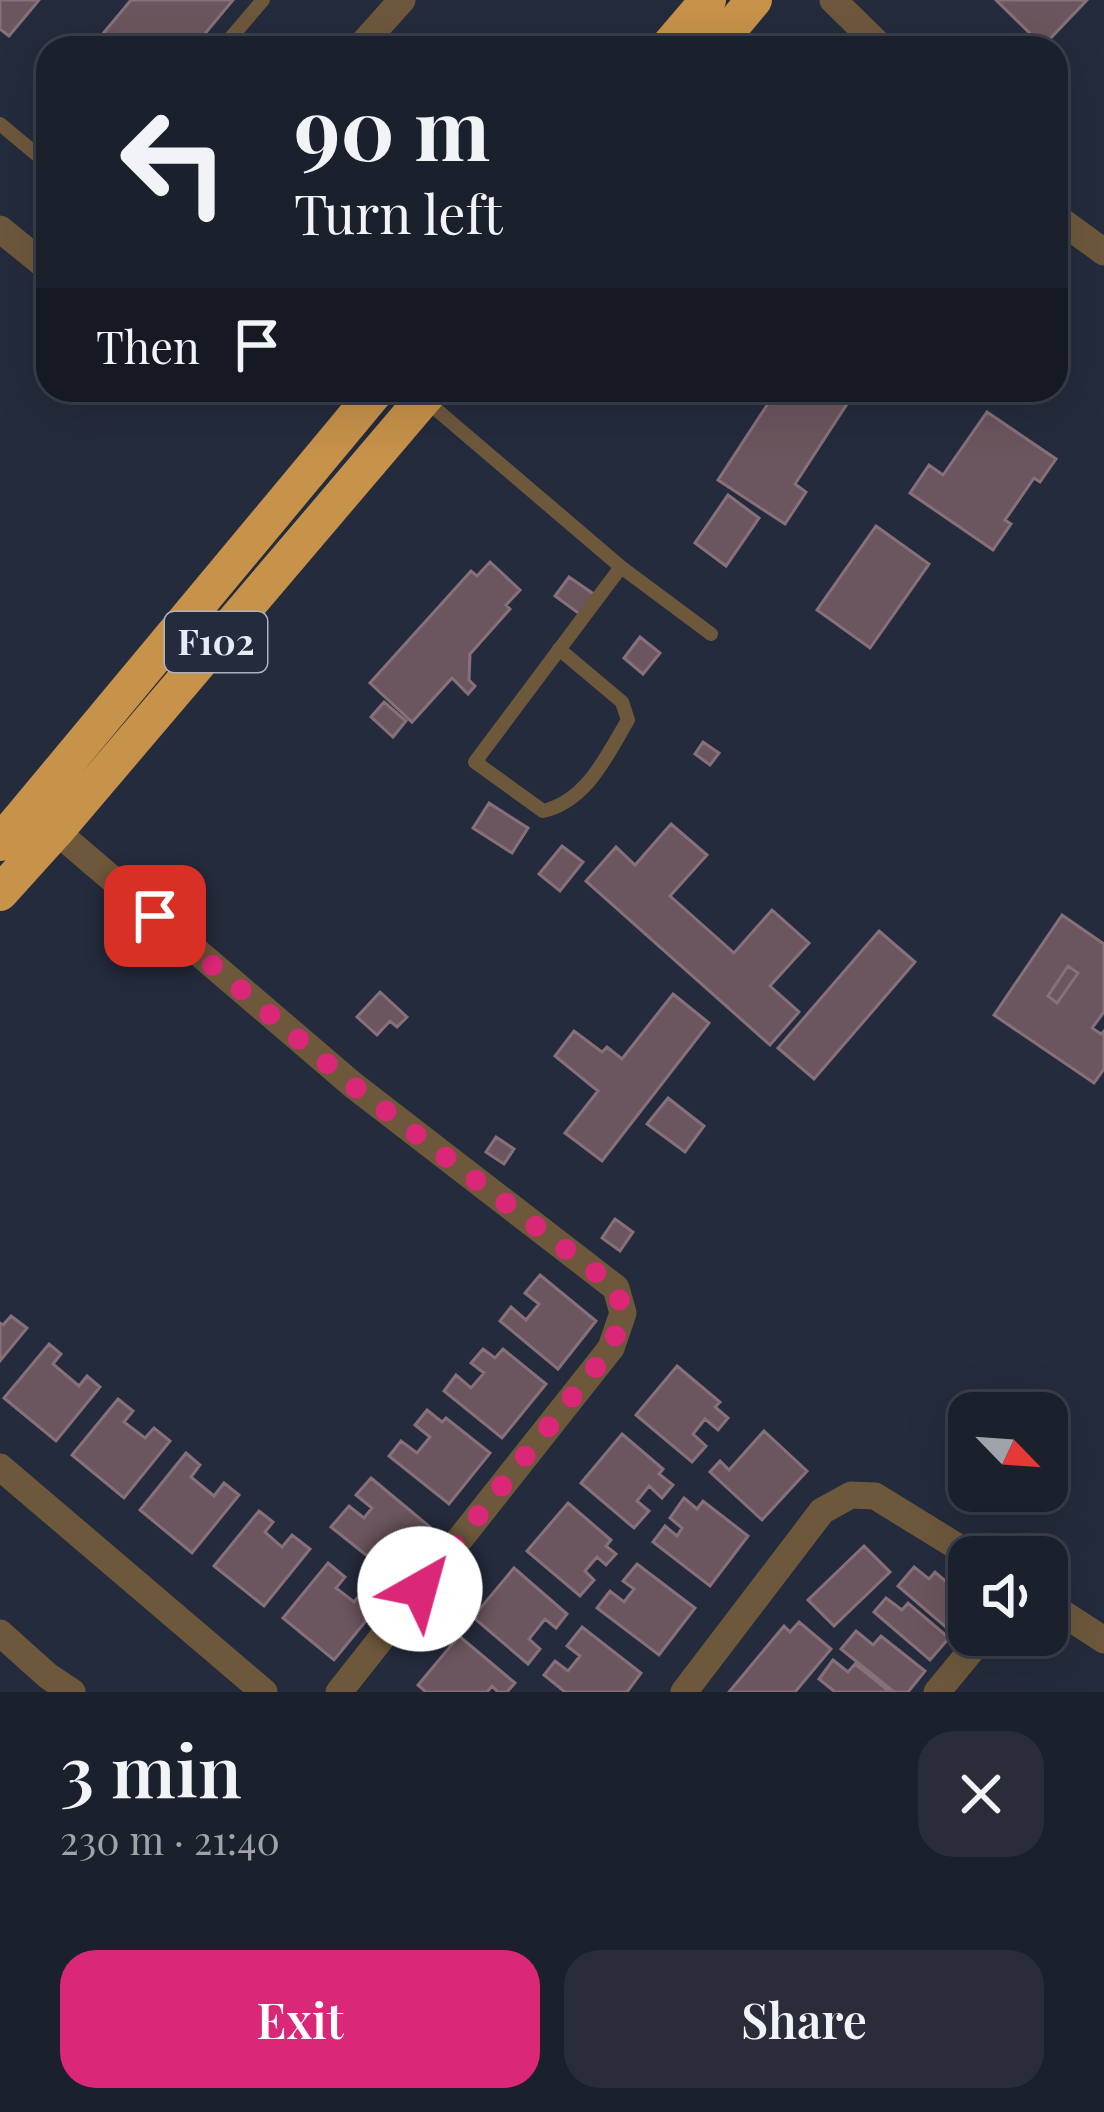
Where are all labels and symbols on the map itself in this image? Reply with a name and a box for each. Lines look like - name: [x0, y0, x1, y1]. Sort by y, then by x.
- road number: F102: [165, 612, 267, 672]
- pin: [104, 865, 206, 967]
- north arrow: [948, 1392, 1068, 1512]
- position arrow: [357, 1526, 483, 1652]

